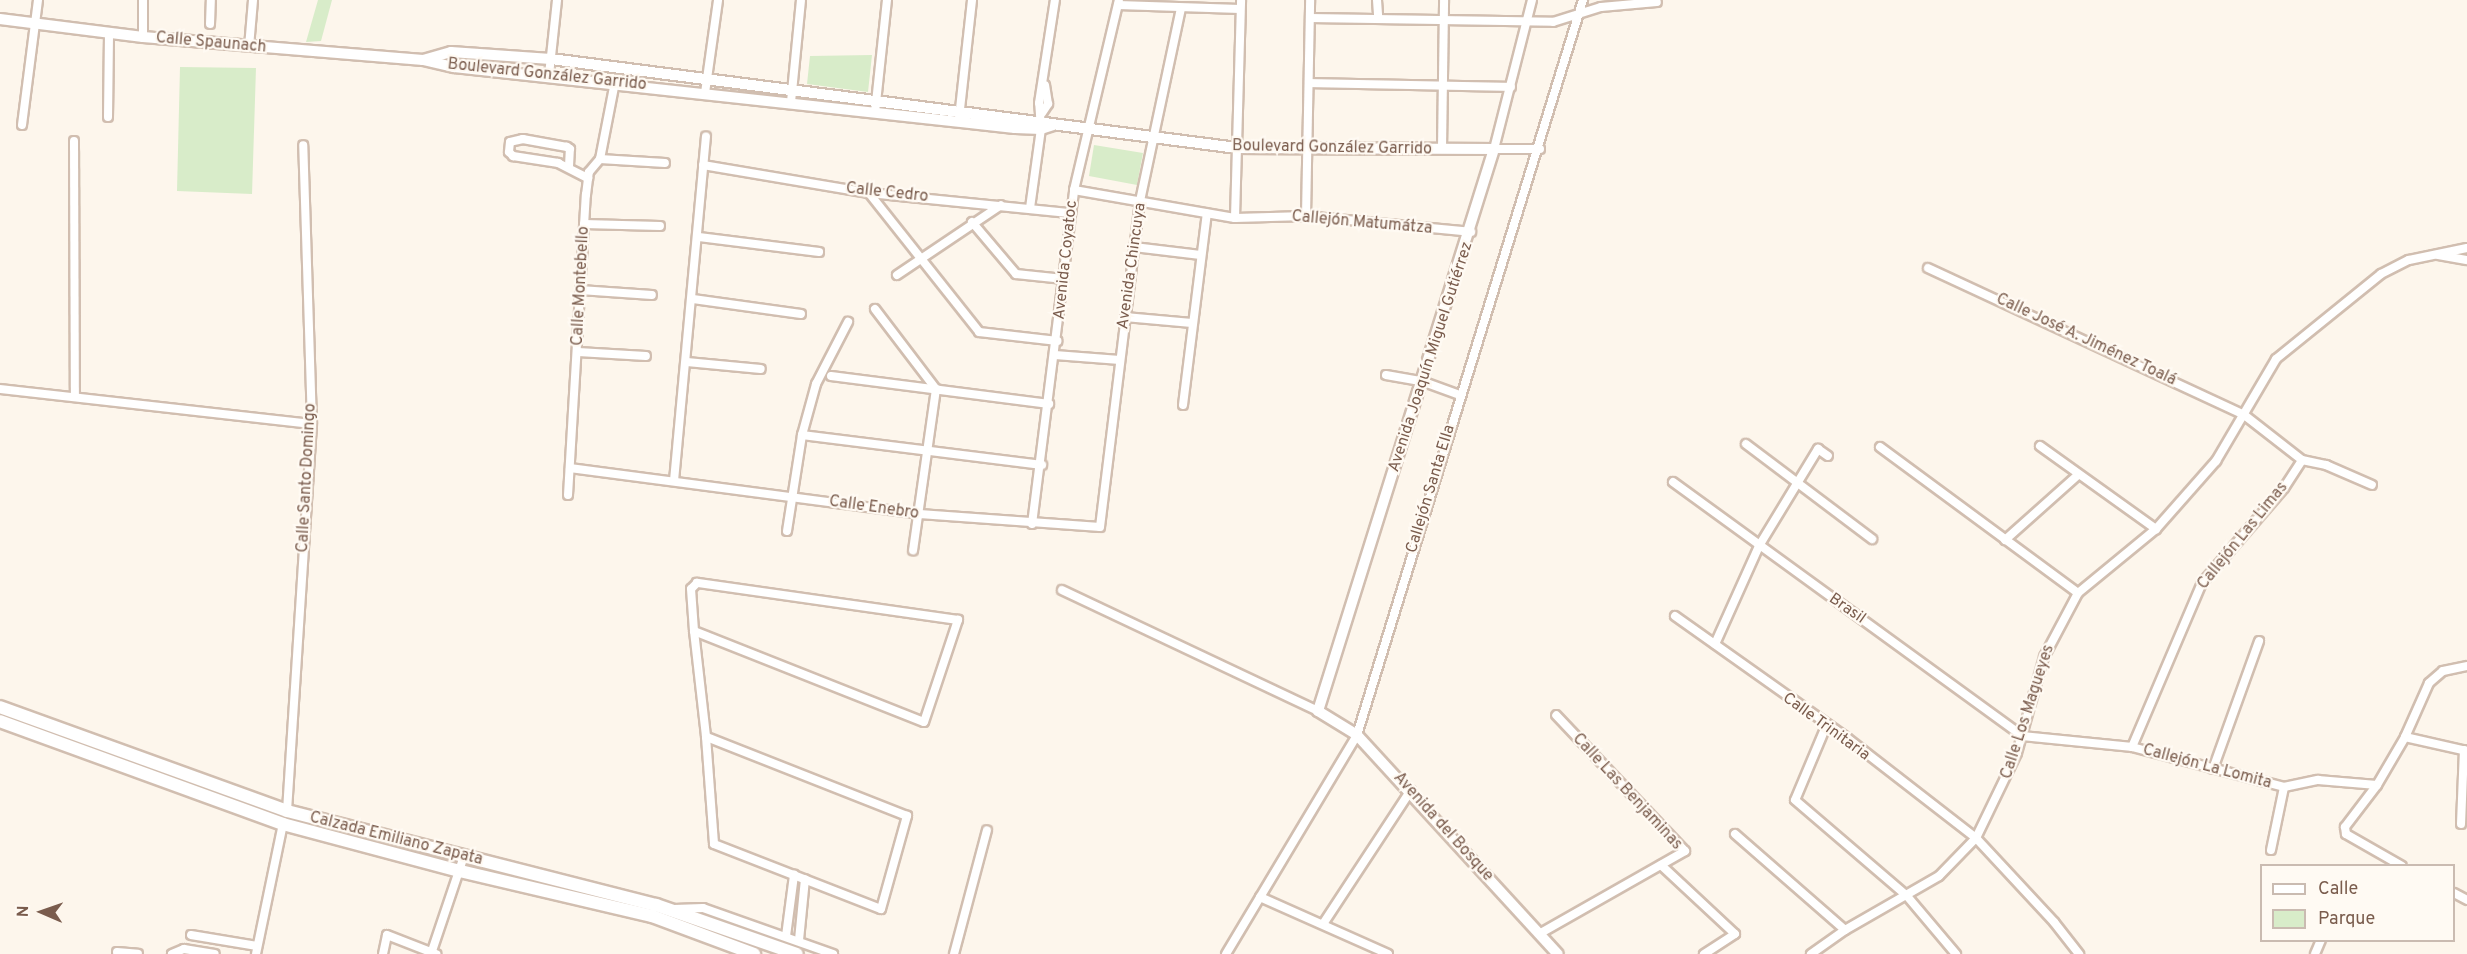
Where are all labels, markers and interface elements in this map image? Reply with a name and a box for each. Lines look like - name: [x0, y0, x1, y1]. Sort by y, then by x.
- street label: Calle Spaunach: [155, 29, 267, 57]
- street label: Boulevard González Garrido: [447, 55, 647, 95]
- street label: Boulevard González Garrido: [1232, 137, 1432, 159]
- street label: Calle Cedro: [845, 179, 929, 207]
- street label: Avenida Coyatoc: [1050, 199, 1082, 321]
- street label: Avenida Chincuya: [1114, 202, 1150, 330]
- street label: Callejón Matumátza: [1291, 207, 1433, 239]
- street label: Calle Montebello: [568, 226, 594, 346]
- street label: Avenida Joaquín Miguel Gutiérrez: [1385, 239, 1477, 475]
- street label: Calle José A. Jiménez Toalá: [1992, 290, 2180, 390]
- street label: Calle Santo Domingo: [294, 403, 320, 553]
- street label: Callejón Santa Ella: [1402, 423, 1460, 555]
- street label: Callejón Las Limas: [2194, 478, 2292, 594]
- street label: Calle Enebro: [828, 492, 920, 524]
- street label: Brasil: [1825, 589, 1869, 629]
- street label: Calle Los Magueyes: [1997, 642, 2059, 782]
- street label: Calle Trinitaria: [1778, 689, 1874, 765]
- street label: Calle Las Benjaminas: [1568, 730, 1686, 854]
- street label: Callejón La Lomita: [2141, 741, 2273, 793]
- street label: Avenida del Bosque: [1389, 769, 1497, 885]
- street label: Calzada Emiliano Zapata: [308, 808, 484, 870]
- legend: [2260, 864, 2455, 942]
- text: Calle: [2318, 878, 2358, 901]
- north arrow: [12, 882, 72, 942]
- text: N: [14, 905, 34, 917]
- text: Parque: [2318, 908, 2375, 931]

